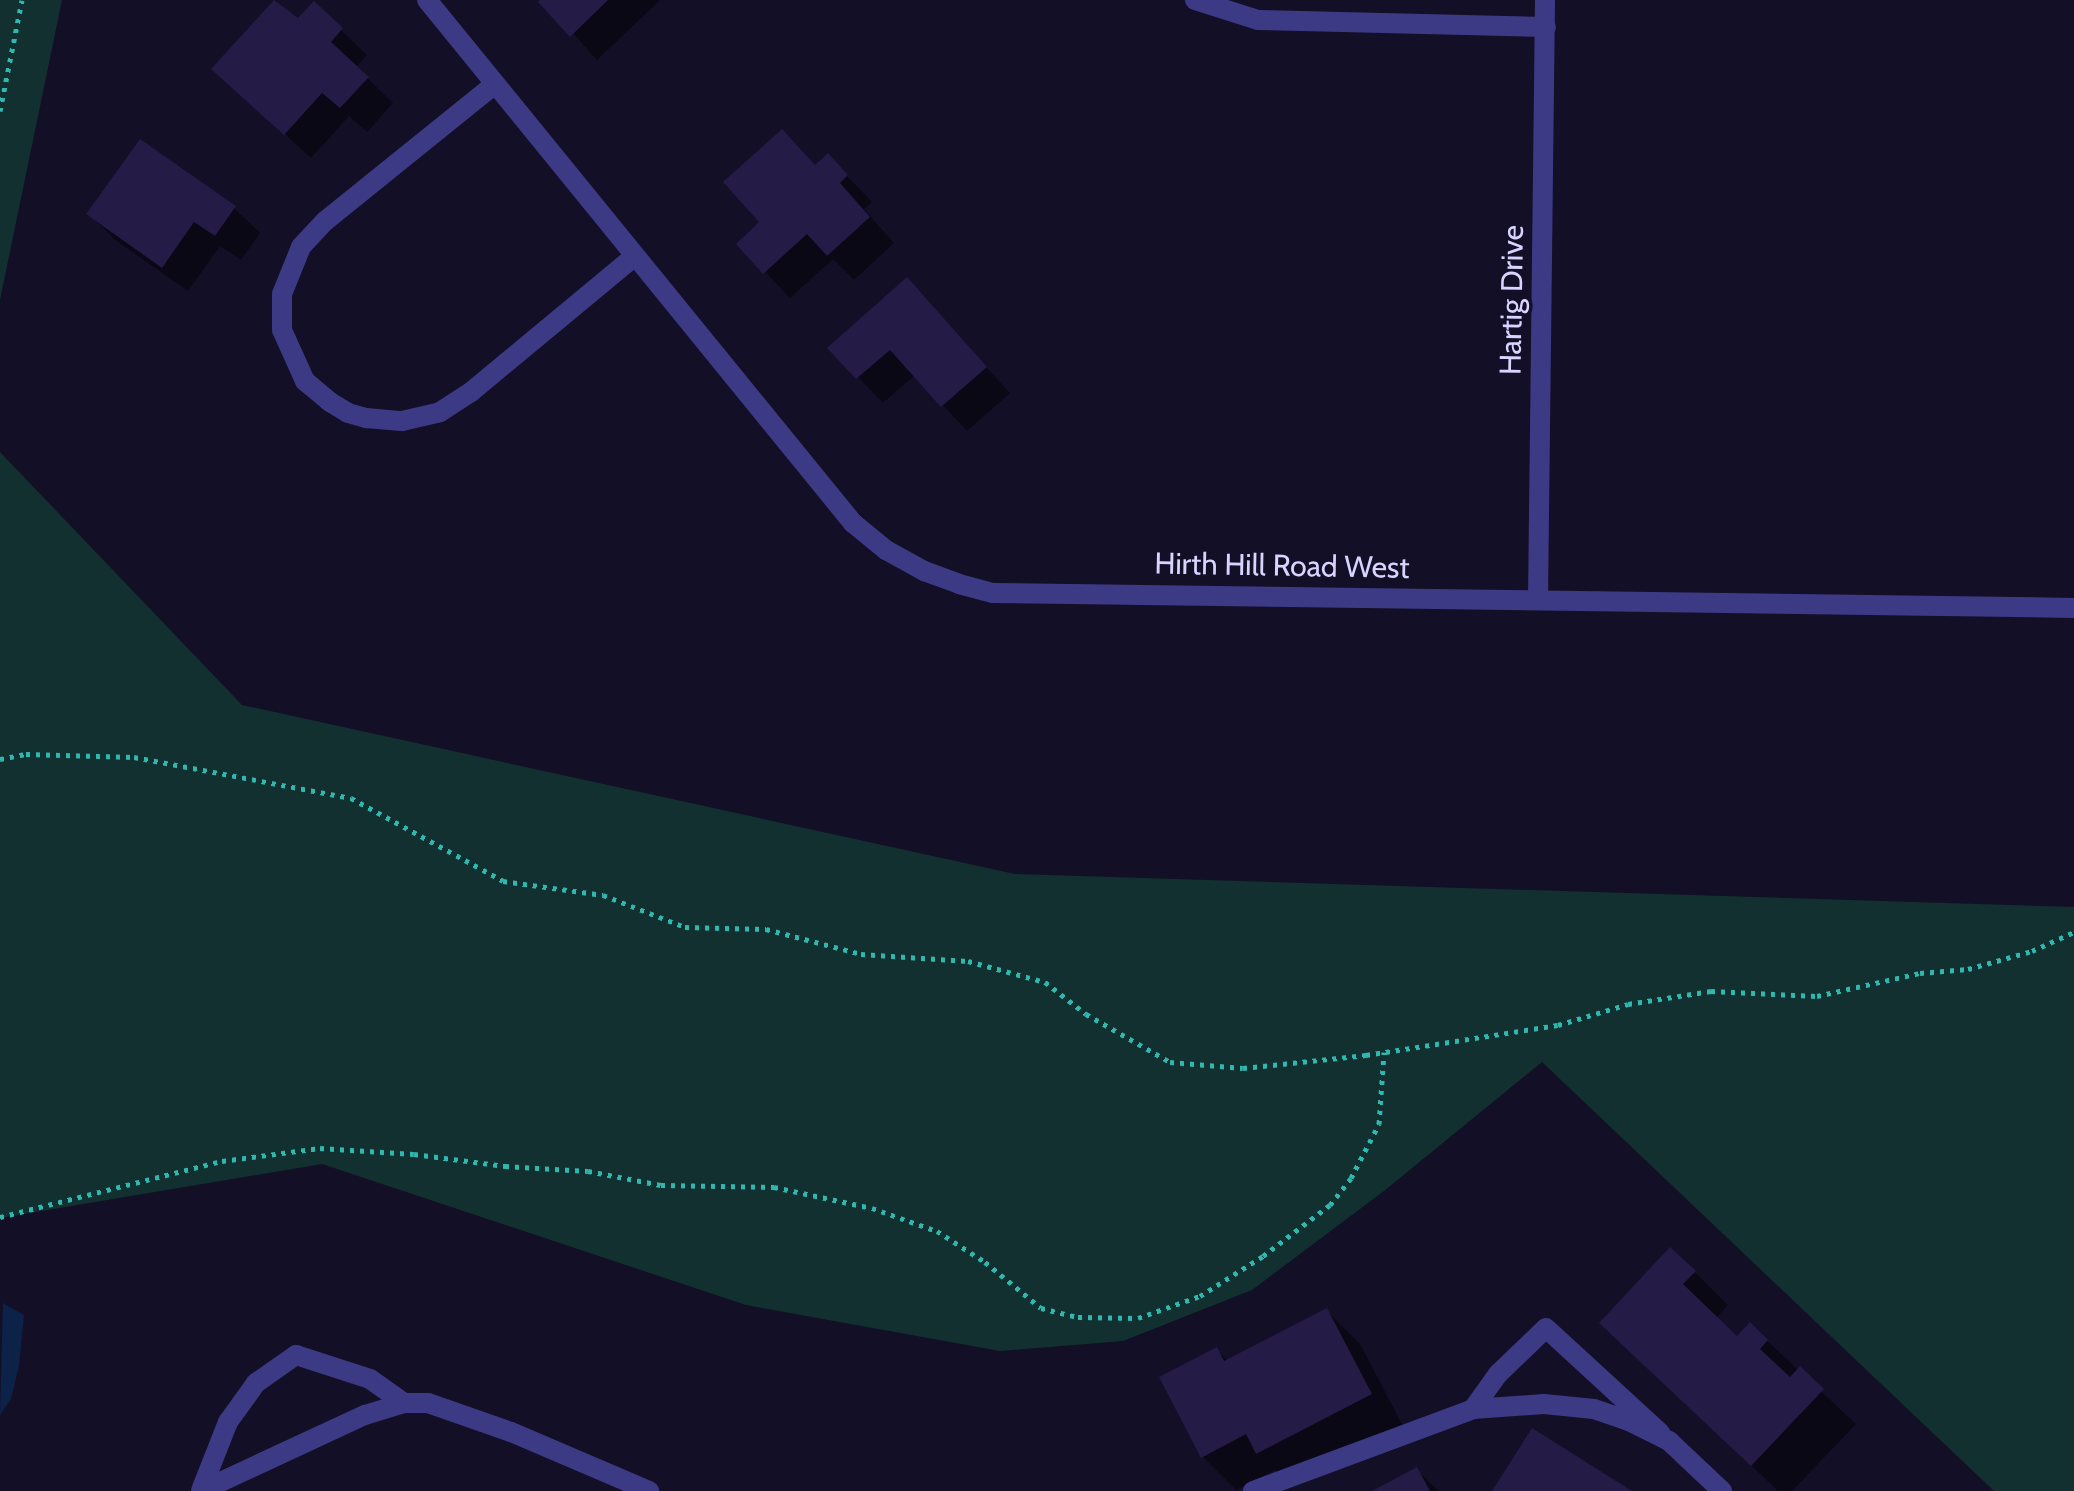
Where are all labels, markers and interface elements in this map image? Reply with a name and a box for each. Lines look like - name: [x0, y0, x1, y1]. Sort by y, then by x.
- street label: Hartig Drive: [1493, 225, 1531, 375]
- street label: Hirth Hill Road West: [1154, 546, 1410, 586]

